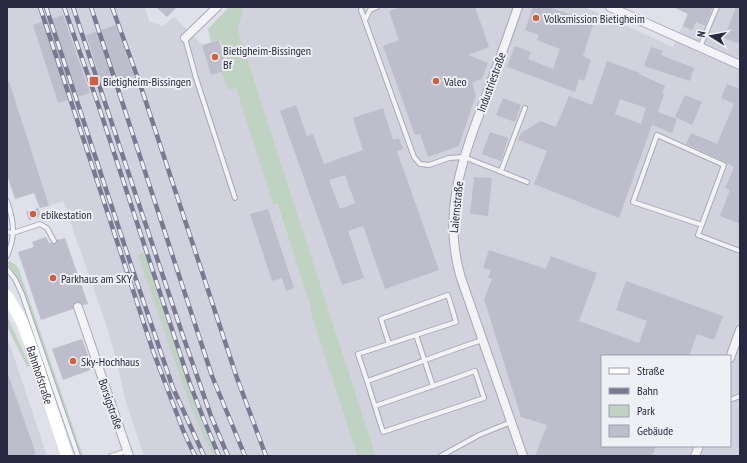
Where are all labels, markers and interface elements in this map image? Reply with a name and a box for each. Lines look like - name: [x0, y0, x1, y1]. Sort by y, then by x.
- place label: Volksmission Bietigheim: [543, 11, 645, 26]
- marker: Volksmission Bietigheim: [531, 13, 541, 23]
- north arrow: [691, 16, 731, 56]
- text: N: [694, 30, 709, 38]
- place label: Bietigheim-Bissingen Bf: [223, 43, 311, 72]
- street label: Industriestraße: [473, 50, 509, 114]
- marker: Bietigheim-Bissingen Bf: [210, 52, 220, 62]
- place label: Bietigheim-Bissingen: [103, 74, 191, 89]
- place label: Valeo: [443, 74, 467, 89]
- marker: Bietigheim-Bissingen: [88, 75, 100, 87]
- marker: Valeo: [431, 76, 441, 86]
- street label: Laiernstraße: [446, 180, 466, 234]
- place label: ebikestation: [41, 207, 92, 222]
- marker: ebikestation: [28, 209, 38, 219]
- place label: Parkhaus am SKY: [61, 271, 133, 286]
- marker: Parkhaus am SKY: [48, 273, 58, 283]
- street label: Bahnhofstraße: [24, 344, 57, 406]
- place label: Sky-Hochhaus: [81, 354, 139, 369]
- legend: [601, 355, 731, 447]
- marker: Sky-Hochhaus: [68, 356, 78, 366]
- text: Straße: [637, 363, 664, 378]
- street label: Borsigstraße: [95, 377, 127, 431]
- text: Bahn: [637, 383, 658, 398]
- text: Park: [637, 403, 655, 418]
- text: Gebäude: [637, 423, 673, 438]

